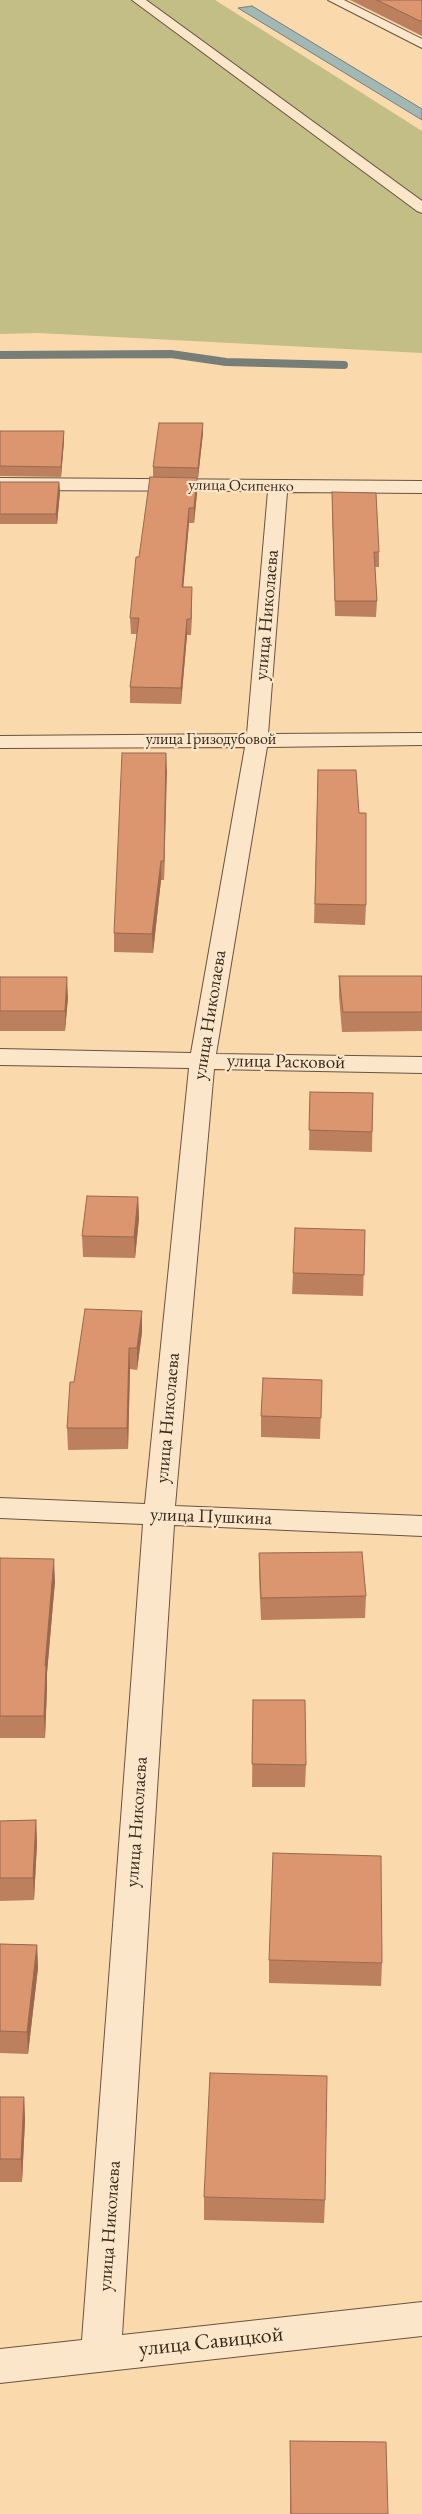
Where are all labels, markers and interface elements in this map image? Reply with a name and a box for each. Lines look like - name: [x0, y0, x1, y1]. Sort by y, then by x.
- street label: улица Осипенко: [188, 475, 294, 497]
- street label: улица Николаева: [250, 549, 284, 681]
- street label: улица Гризодубовой: [146, 730, 276, 750]
- street label: улица Николаева: [188, 949, 232, 1081]
- street label: улица Расковой: [227, 1050, 345, 1074]
- street label: улица Николаева: [151, 1352, 185, 1484]
- street label: улица Пушкина: [150, 1503, 272, 1531]
- street label: улица Николаева: [121, 1756, 153, 1888]
- street label: улица Николаева: [94, 2160, 126, 2292]
- street label: улица Савицкой: [138, 2321, 284, 2363]

